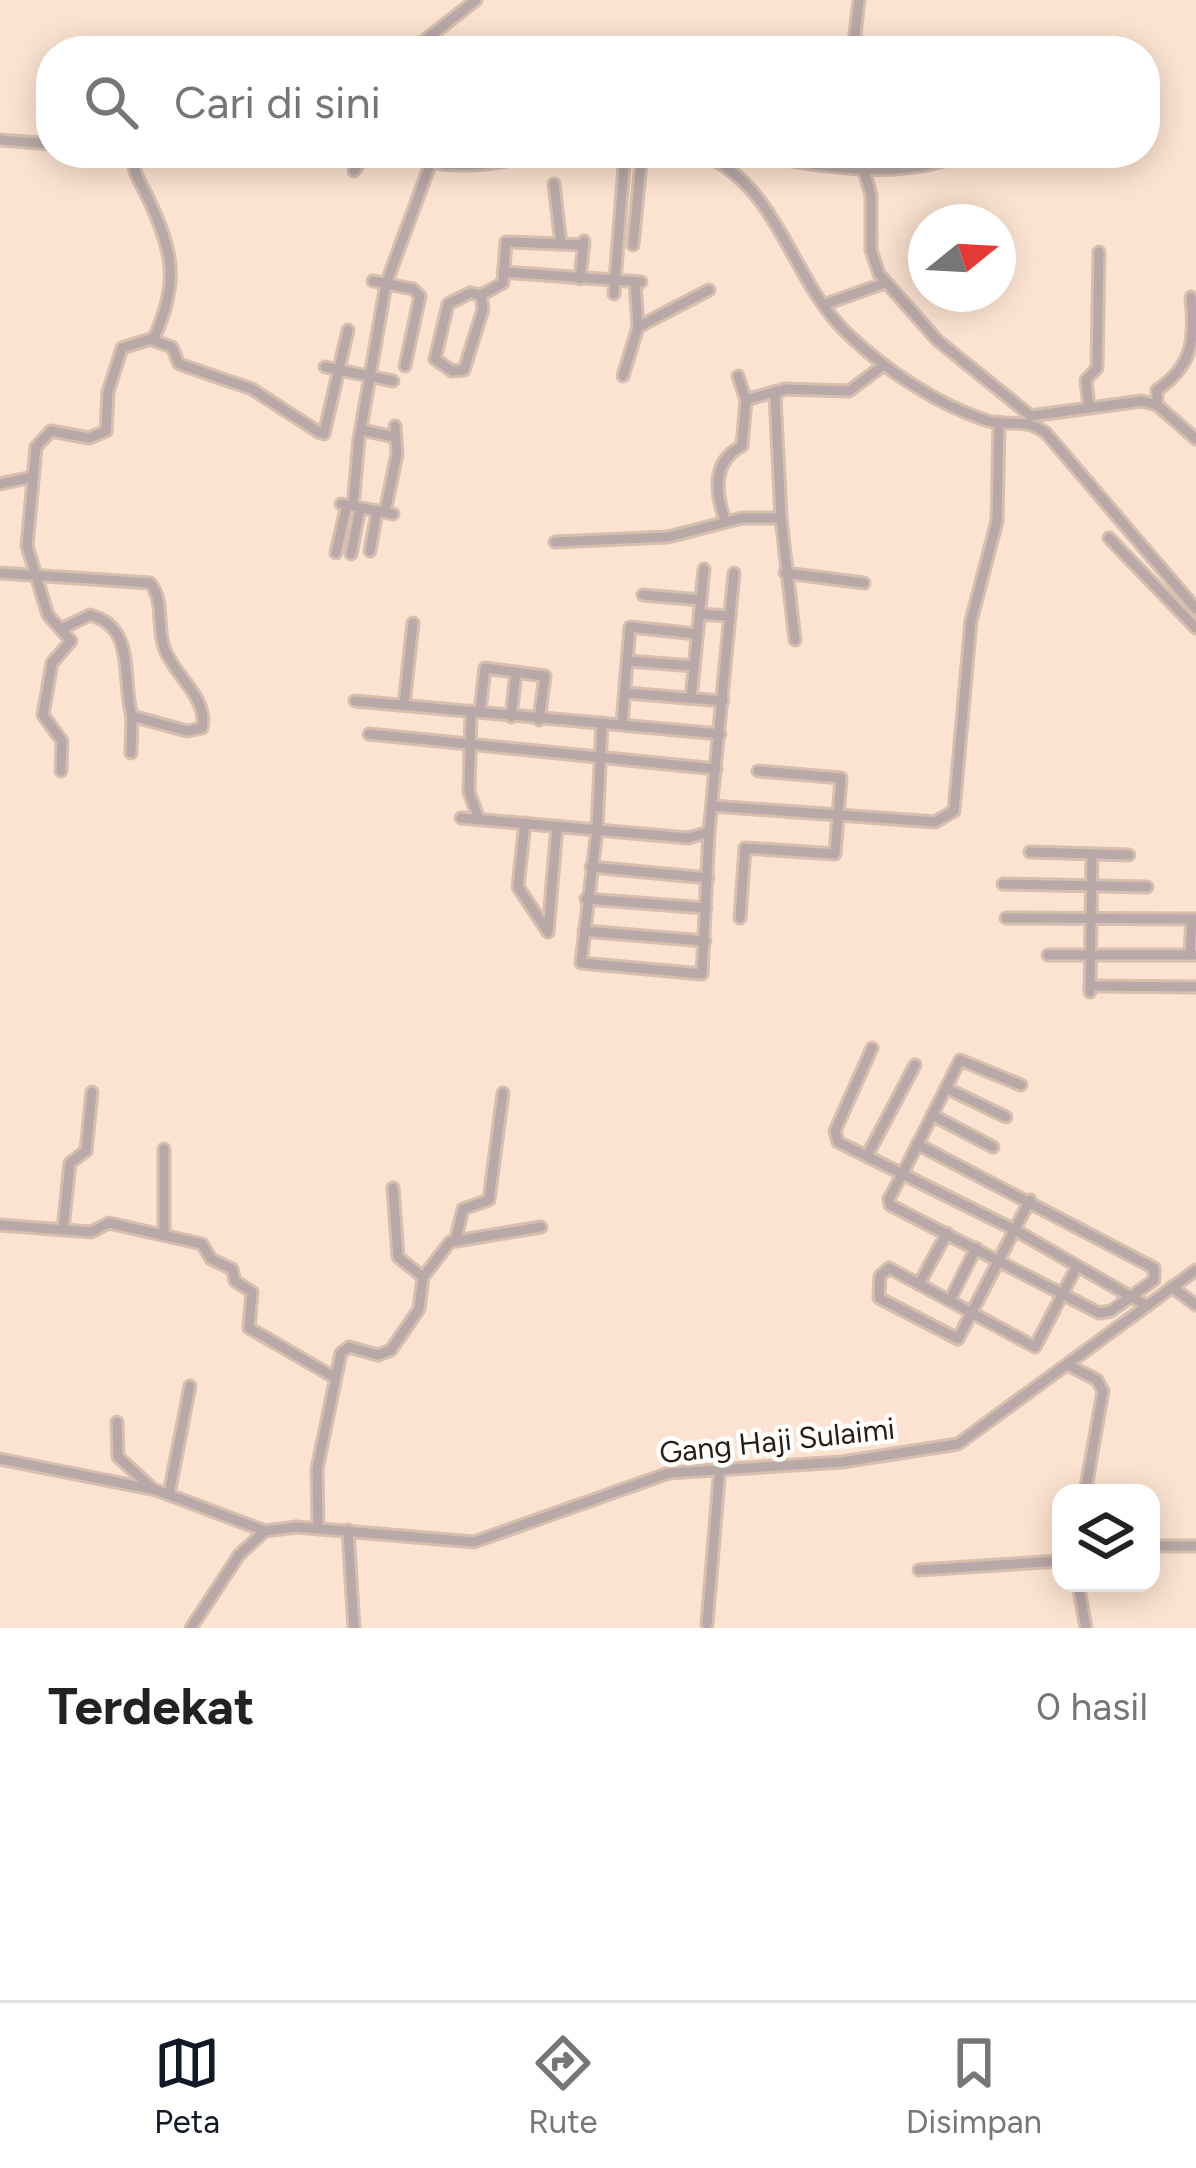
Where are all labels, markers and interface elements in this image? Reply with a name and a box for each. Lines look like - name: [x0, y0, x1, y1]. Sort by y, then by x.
- search box: [36, 36, 1160, 168]
- icon: search: [78, 69, 144, 135]
- text: Cari di sini: [174, 75, 381, 129]
- north arrow: [908, 204, 1016, 312]
- street label: Gang Haji Sulaimi: [657, 1410, 897, 1471]
- map controls: [1052, 1484, 1160, 1592]
- button: layers: [1052, 1484, 1160, 1592]
- text: Terdekat: [48, 1676, 254, 1737]
- text: 0 hasil: [1036, 1683, 1148, 1730]
- tab: Peta: [154, 2030, 220, 2141]
- tab: Rute: [528, 2030, 598, 2141]
- tab: Disimpan: [906, 2030, 1042, 2141]

